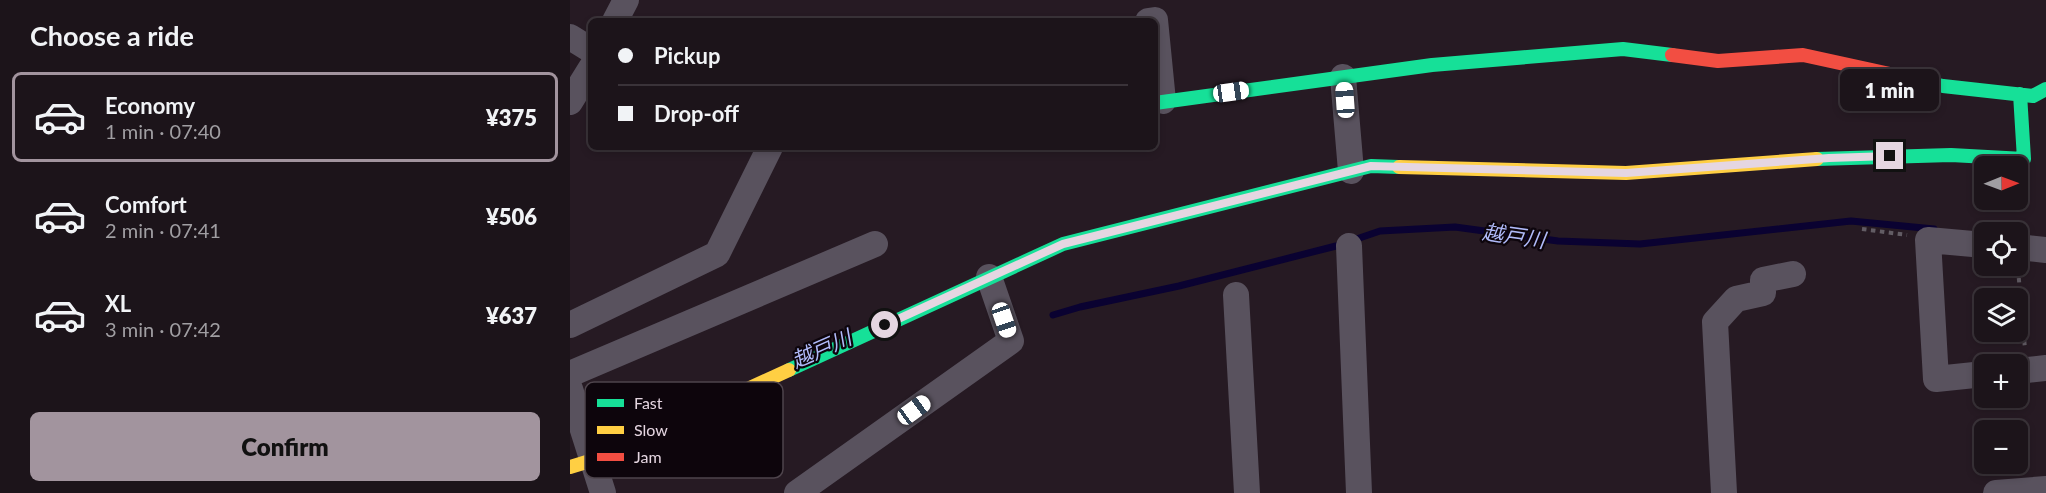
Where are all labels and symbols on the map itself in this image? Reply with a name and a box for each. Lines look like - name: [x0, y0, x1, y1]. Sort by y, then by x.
- callout: 1 min: [1840, 69, 1940, 111]
- car: [1212, 81, 1250, 103]
- car: [1335, 81, 1355, 119]
- route end: [1876, 142, 1903, 169]
- north arrow: [1974, 156, 2028, 210]
- water label: 越戸川: [1481, 218, 1549, 252]
- car: [990, 300, 1018, 340]
- route start: [871, 311, 898, 338]
- water label: 越戸川: [787, 323, 857, 372]
- legend: [585, 382, 783, 478]
- car: [894, 392, 934, 428]
- text: Fast: [634, 393, 663, 412]
- text: Slow: [634, 420, 668, 439]
- text: Jam: [634, 447, 662, 466]

